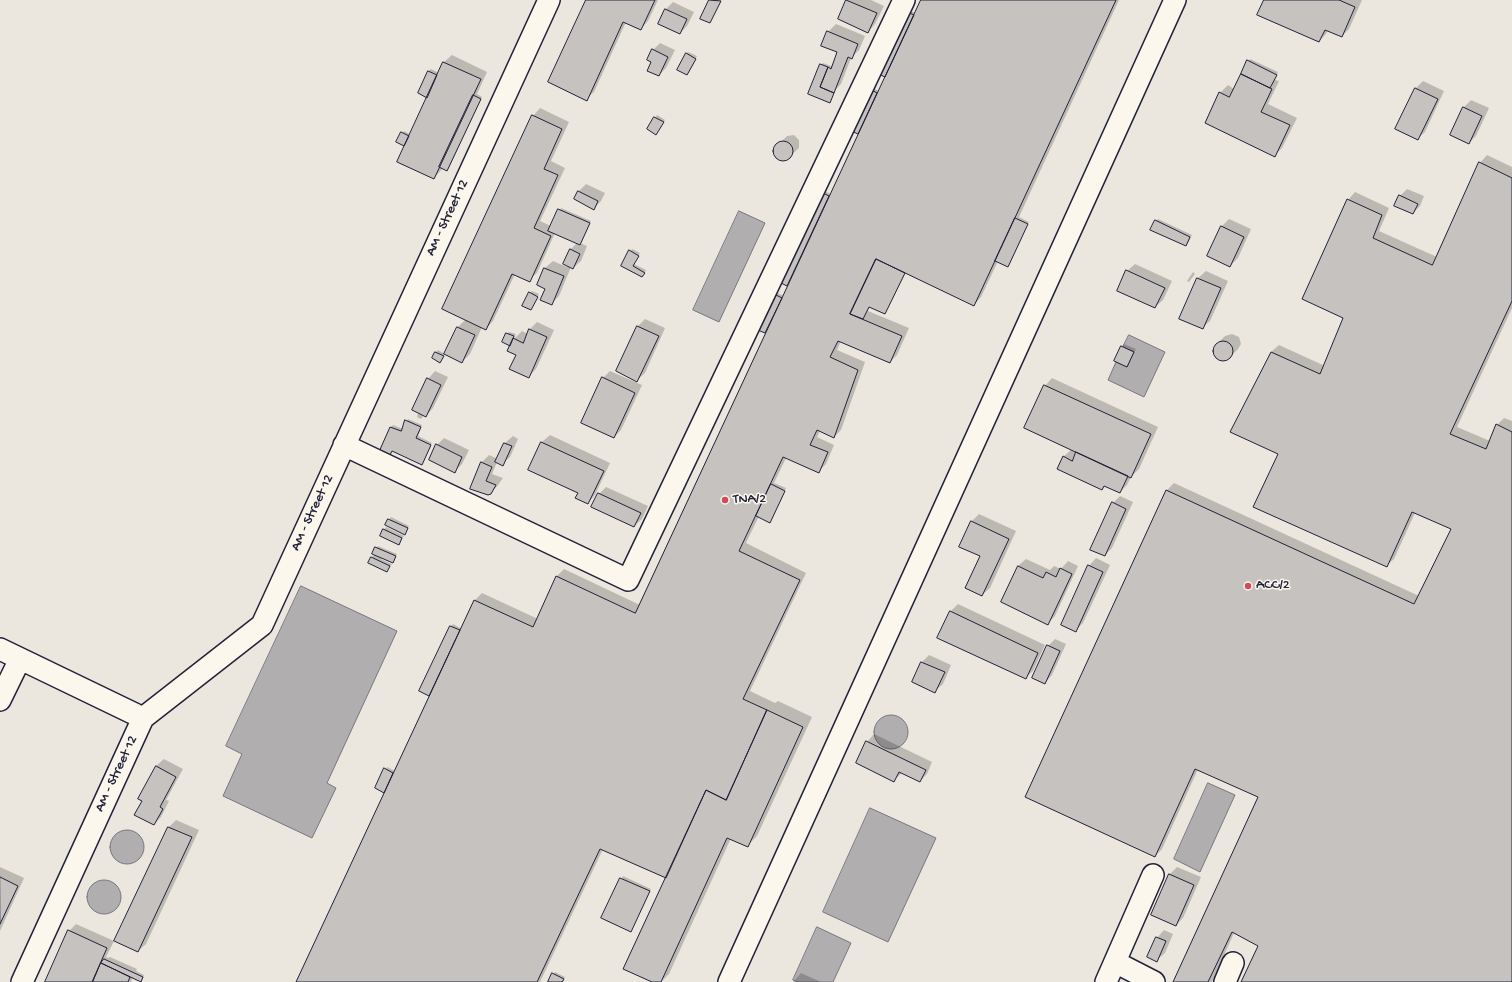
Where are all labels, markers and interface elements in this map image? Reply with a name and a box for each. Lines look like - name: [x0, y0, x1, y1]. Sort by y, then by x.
- street label: AM - Street 12: [423, 177, 473, 259]
- street label: AM - Street 12: [288, 472, 338, 554]
- place label: TNA/2: [733, 492, 766, 508]
- marker: TNA/2: [720, 495, 730, 505]
- place label: ACC/2: [1256, 578, 1290, 594]
- marker: ACC/2: [1243, 581, 1253, 591]
- street label: AM - Street 12: [92, 733, 142, 815]

